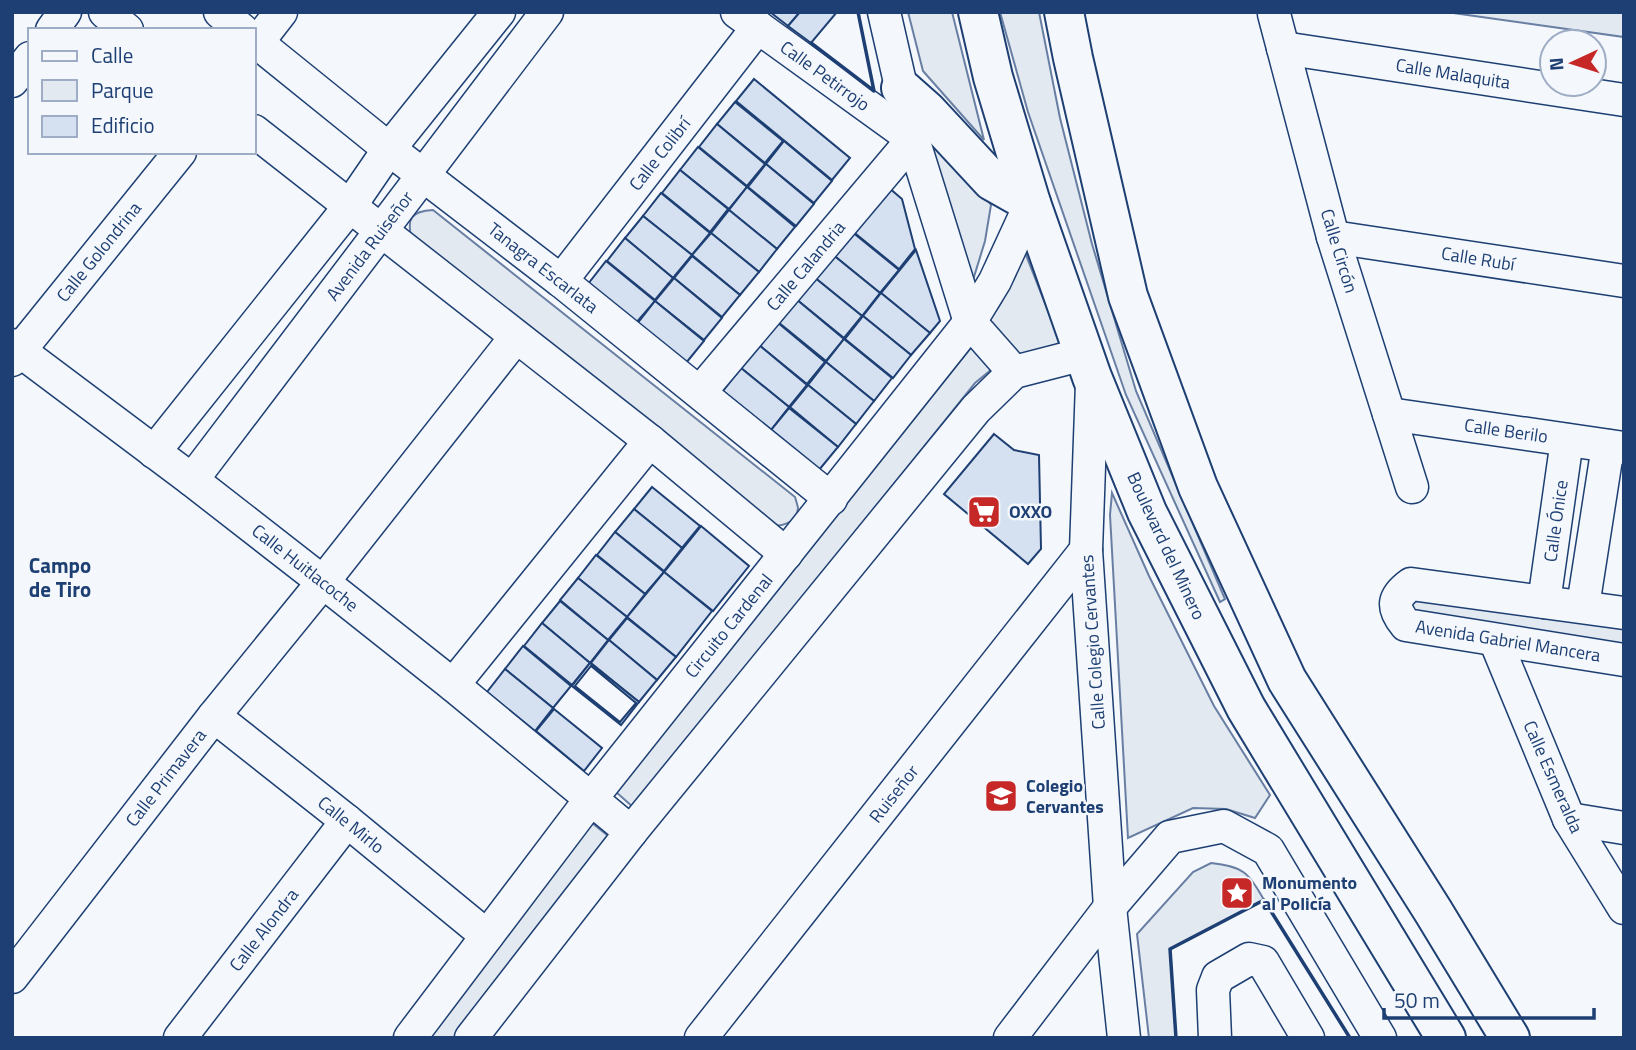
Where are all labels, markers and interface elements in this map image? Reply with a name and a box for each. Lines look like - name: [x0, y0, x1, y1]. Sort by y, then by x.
- legend: [28, 28, 256, 154]
- north arrow: [1538, 28, 1608, 98]
- street label: Calle Petirrojo: [775, 34, 876, 117]
- text: Calle: [91, 39, 133, 71]
- street label: Calle Malaquita: [1394, 51, 1512, 96]
- text: N: [1541, 57, 1570, 72]
- text: Parque: [91, 74, 154, 106]
- text: Edificio: [91, 109, 155, 141]
- street label: Calle Colibrí: [622, 109, 698, 196]
- street label: Avenida Ruiseñor: [319, 185, 420, 306]
- street label: Calle Golondrina: [50, 196, 148, 308]
- street label: Calle Circón: [1314, 205, 1365, 296]
- street label: Calle Calandria: [760, 215, 851, 317]
- street label: Tanagra Escarlata: [482, 216, 604, 319]
- street label: Calle Rubí: [1439, 239, 1519, 278]
- street label: Calle Berilo: [1463, 411, 1550, 450]
- street label: Boulevard del Minero: [1120, 467, 1213, 624]
- street label: Calle Ónice: [1536, 478, 1575, 564]
- supermarket icon: OXXO: [965, 493, 1003, 531]
- place label: OXXO: [1009, 498, 1052, 525]
- street label: Calle Huitlacoche: [246, 517, 365, 618]
- district label: Campo de Tiro: [29, 549, 91, 605]
- street label: Calle Colegio Cervantes: [1073, 554, 1112, 730]
- street label: Circuito Cardenal: [678, 568, 779, 684]
- street label: Avenida Gabriel Mancera: [1414, 613, 1603, 668]
- street label: Calle Esmeralda: [1517, 716, 1590, 837]
- street label: Calle Primavera: [119, 723, 213, 832]
- street label: Ruiseñor: [862, 759, 925, 829]
- place label: Colegio Cervantes: [1026, 772, 1104, 820]
- school or university icon: Colegio Cervantes: [982, 777, 1020, 815]
- street label: Calle Mirlo: [312, 789, 391, 860]
- place label: Monumento al Policía: [1262, 869, 1357, 917]
- place icon: Monumento al Policía: [1218, 874, 1256, 912]
- street label: Calle Alondra: [222, 882, 305, 977]
- scale bar: [1384, 976, 1594, 1020]
- text: 50 m: [1394, 984, 1440, 1016]

